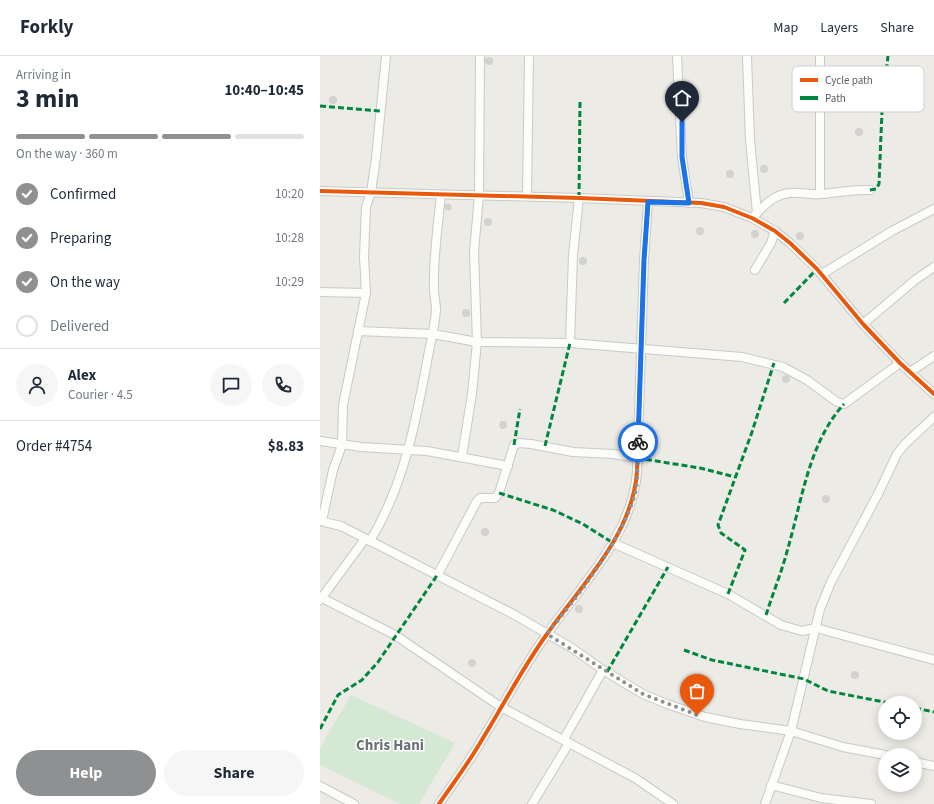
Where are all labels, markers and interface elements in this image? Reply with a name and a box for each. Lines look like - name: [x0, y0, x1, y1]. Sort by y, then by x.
- text: Forkly: [20, 14, 73, 41]
- text: Map: [773, 18, 798, 38]
- text: Layers: [820, 18, 858, 38]
- text: Share: [880, 18, 914, 38]
- text: Arriving in: [16, 66, 71, 84]
- legend: [792, 66, 924, 112]
- text: Cycle path: [825, 73, 873, 88]
- text: 3 min: [16, 80, 79, 117]
- text: 10:40–10:45: [224, 80, 304, 101]
- pin: [665, 81, 699, 122]
- icon: home: [671, 87, 693, 109]
- text: Path: [825, 91, 846, 106]
- text: On the way · 360 m: [16, 145, 118, 163]
- icon: check: [16, 183, 38, 205]
- text: Confirmed: [50, 184, 116, 205]
- text: 10:20: [275, 185, 304, 203]
- icon: check: [16, 227, 38, 249]
- text: Preparing: [50, 228, 111, 249]
- text: 10:28: [275, 229, 304, 247]
- icon: check: [16, 271, 38, 293]
- text: On the way: [50, 272, 120, 293]
- text: 10:29: [275, 273, 304, 291]
- text: Delivered: [50, 316, 109, 337]
- button: person: [16, 364, 58, 406]
- button: chat: [210, 364, 252, 406]
- button: phone: [262, 364, 304, 406]
- text: Alex: [68, 365, 96, 386]
- text: Courier · 4.5: [68, 386, 133, 404]
- courier: [618, 422, 658, 462]
- icon: bike: [627, 431, 649, 453]
- text: Order #4754: [16, 436, 92, 457]
- text: $8.83: [268, 436, 304, 457]
- pin: [680, 674, 714, 715]
- icon: bag: [686, 680, 708, 702]
- map controls: [878, 696, 922, 792]
- button: locate: [878, 696, 922, 740]
- district label: Chris Hani: [356, 735, 424, 756]
- button: layers: [878, 748, 922, 792]
- button: Help: [16, 750, 156, 796]
- button: Share: [164, 750, 304, 796]

